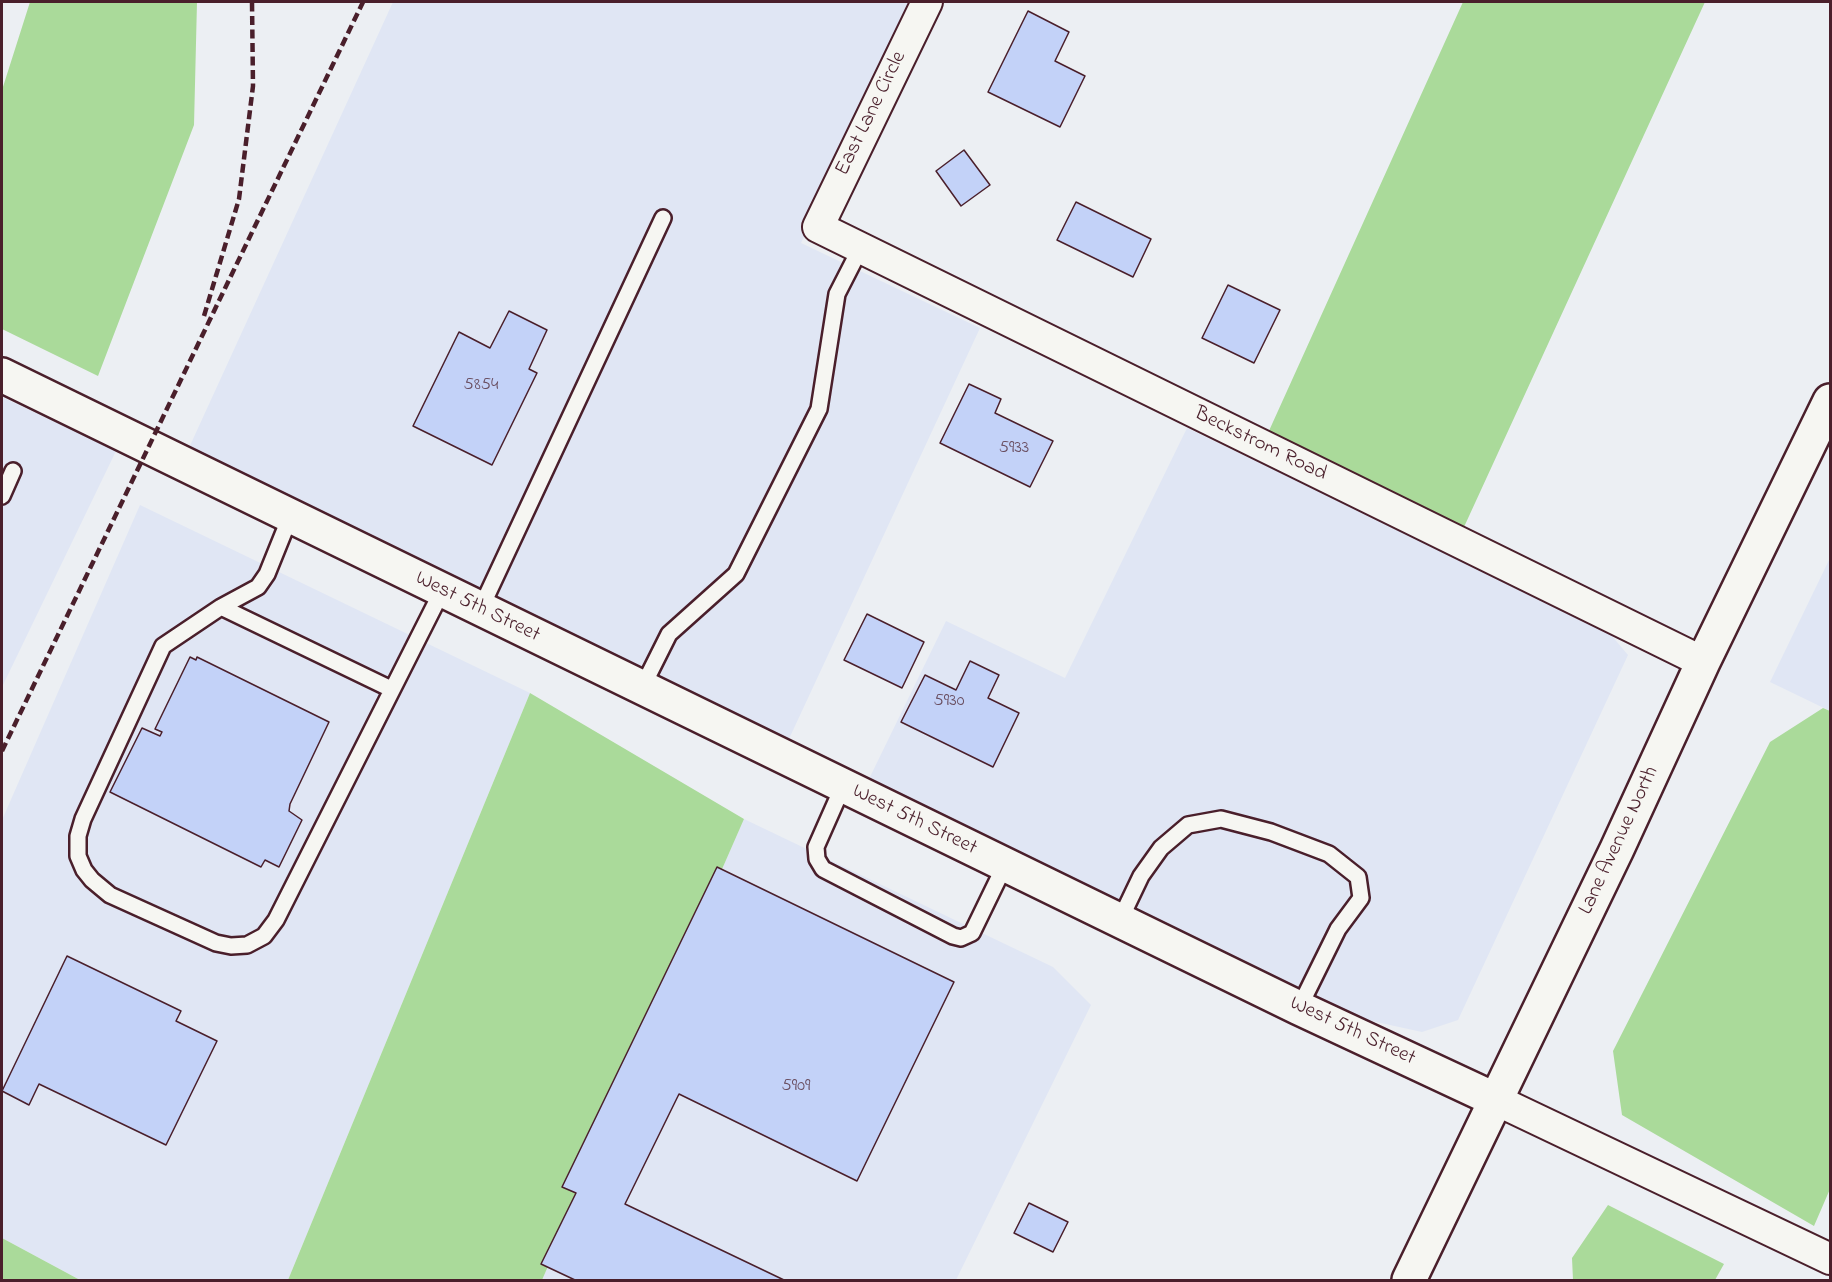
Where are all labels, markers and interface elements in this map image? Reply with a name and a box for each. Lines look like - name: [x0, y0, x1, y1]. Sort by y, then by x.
- street label: East Lane Circle: [831, 48, 913, 180]
- house number: 5854: [464, 375, 498, 397]
- street label: Beckstrom Road: [1190, 402, 1330, 488]
- house number: 5933: [999, 438, 1029, 460]
- street label: West 5th Street: [410, 567, 544, 649]
- house number: 5930: [934, 691, 964, 713]
- street label: Lane Avenue North: [1575, 763, 1665, 919]
- street label: West 5th Street: [847, 780, 981, 862]
- street label: West 5th Street: [1285, 992, 1419, 1072]
- house number: 5909: [782, 1076, 810, 1098]

